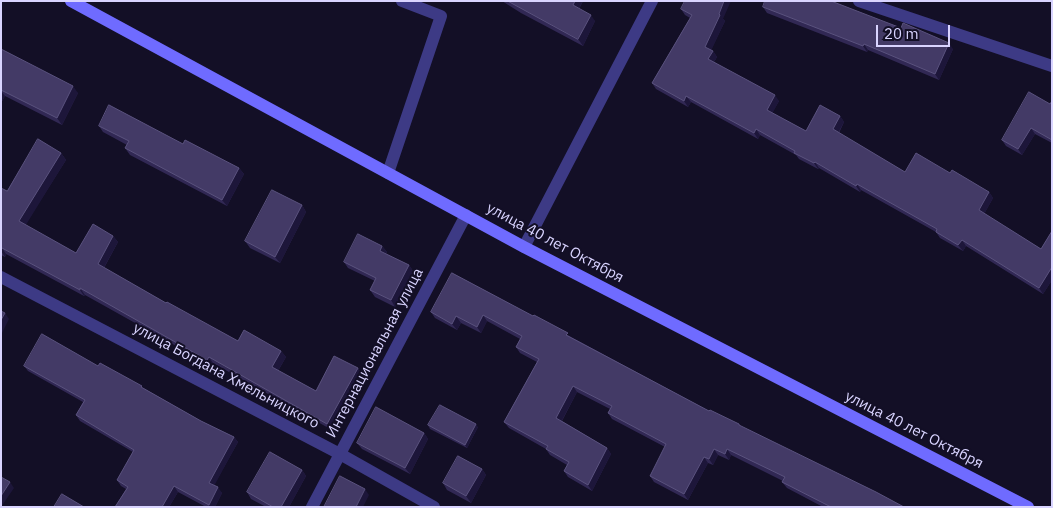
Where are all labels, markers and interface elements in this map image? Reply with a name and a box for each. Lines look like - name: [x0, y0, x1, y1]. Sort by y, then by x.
- scale bar: [878, 15, 952, 47]
- text: 20 m: [884, 24, 919, 43]
- street label: улица 40 лет Октября: [483, 199, 627, 287]
- street label: Интернациональная улица: [323, 265, 427, 441]
- street label: улица Богдана Хмельницкого: [130, 319, 322, 433]
- street label: улица 40 лет Октября: [842, 387, 986, 473]

